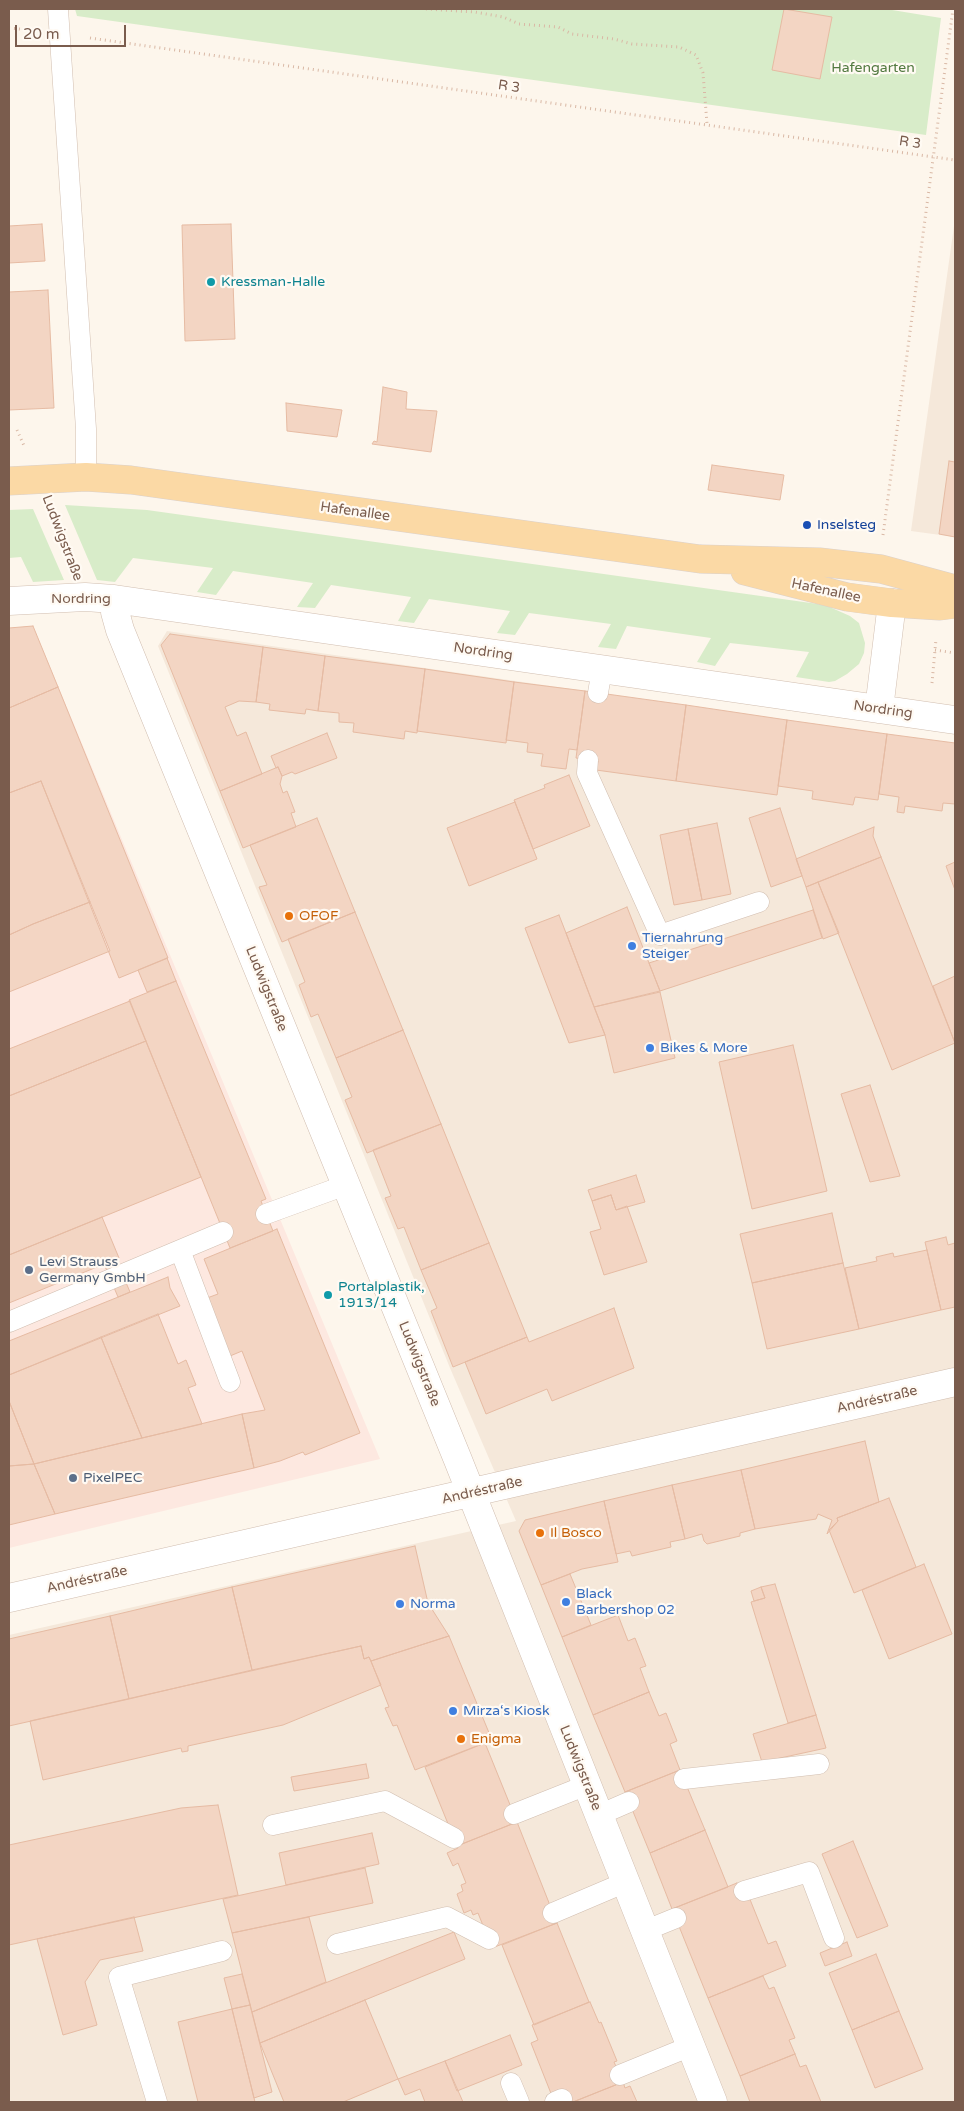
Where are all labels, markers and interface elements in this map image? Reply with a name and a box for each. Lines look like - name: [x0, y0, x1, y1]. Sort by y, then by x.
- scale bar: [18, 15, 129, 47]
- text: 20 m: [23, 25, 60, 43]
- park label: Hafengarten: [831, 60, 915, 76]
- street label: R 3: [497, 77, 521, 97]
- street label: R 3: [898, 133, 922, 153]
- place label: Kressman-Halle: [221, 274, 325, 290]
- marker: Kressman-Halle: [205, 276, 217, 288]
- street label: Ludwigstraße: [38, 493, 86, 583]
- street label: Hafenallee: [319, 499, 391, 525]
- place label: Inselsteg: [817, 517, 876, 533]
- marker: Inselsteg: [801, 519, 813, 531]
- street label: Hafenallee: [790, 575, 862, 607]
- street label: Nordring: [51, 591, 111, 607]
- street label: Nordring: [452, 640, 514, 664]
- street label: Nordring: [852, 698, 914, 722]
- place label: OFOF: [299, 908, 338, 924]
- marker: OFOF: [283, 910, 295, 922]
- place label: Tiernahrung Steiger: [642, 930, 723, 962]
- marker: Tiernahrung Steiger: [626, 940, 638, 952]
- street label: Ludwigstraße: [241, 944, 291, 1034]
- place label: Bikes & More: [660, 1040, 748, 1056]
- marker: Bikes & More: [644, 1042, 656, 1054]
- place label: Levi Strauss Germany GmbH: [39, 1254, 146, 1286]
- marker: Levi Strauss Germany GmbH: [23, 1264, 35, 1276]
- place label: Portalplastik, 1913/14: [338, 1279, 425, 1311]
- marker: Portalplastik, 1913/14: [322, 1289, 334, 1301]
- street label: Ludwigstraße: [394, 1319, 444, 1409]
- street label: Andréstraße: [835, 1383, 919, 1417]
- place label: PixelPEC: [83, 1470, 142, 1486]
- marker: PixelPEC: [67, 1472, 79, 1484]
- street label: Andréstraße: [440, 1474, 524, 1508]
- place label: Il Bosco: [550, 1525, 602, 1541]
- marker: Il Bosco: [534, 1527, 546, 1539]
- street label: Andréstraße: [45, 1563, 129, 1597]
- place label: Black Barbershop 02: [576, 1586, 675, 1618]
- place label: Norma: [410, 1596, 456, 1612]
- marker: Black Barbershop 02: [560, 1596, 572, 1608]
- marker: Norma: [394, 1598, 406, 1610]
- place label: Mirza‘s Kiosk: [463, 1703, 550, 1719]
- marker: Mirza‘s Kiosk: [447, 1705, 459, 1717]
- street label: Ludwigstraße: [555, 1723, 605, 1813]
- place label: Enigma: [471, 1731, 521, 1747]
- marker: Enigma: [455, 1733, 467, 1745]

